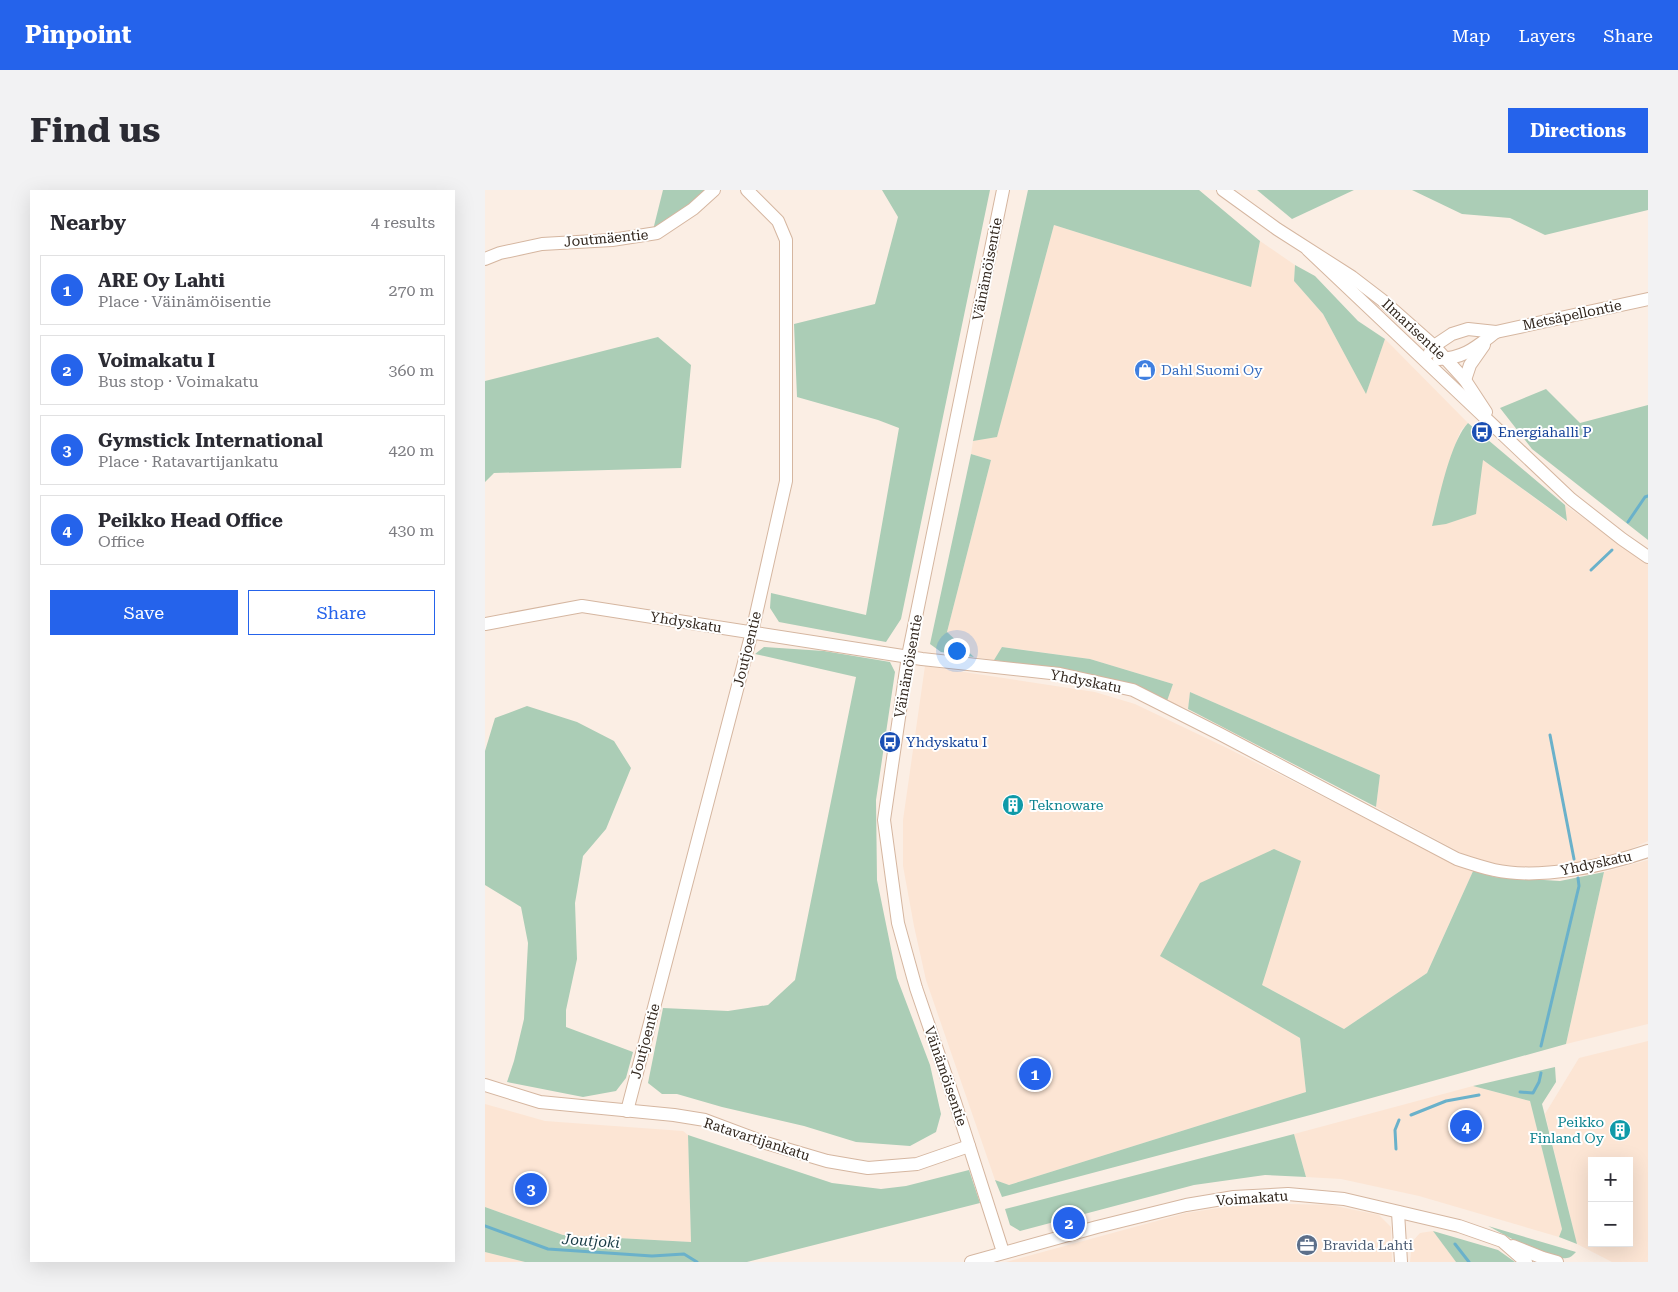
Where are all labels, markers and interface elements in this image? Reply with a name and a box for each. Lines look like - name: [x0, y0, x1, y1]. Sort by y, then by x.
- text: Pinpoint: [25, 21, 131, 49]
- text: Map: [1452, 25, 1491, 46]
- text: Layers: [1519, 25, 1575, 46]
- text: Share: [1603, 25, 1653, 46]
- button: Directions: [1508, 108, 1648, 153]
- text: Find us: [30, 110, 160, 151]
- text: Nearby: [50, 211, 126, 235]
- text: 4 results: [371, 213, 435, 232]
- street label: Väinämöisentie: [969, 216, 1005, 322]
- street label: Joutmäentie: [563, 226, 649, 250]
- text: ARE Oy Lahti: [98, 269, 225, 292]
- text: 1: [63, 281, 71, 300]
- text: 270 m: [388, 281, 434, 300]
- text: Place · Väinämöisentie: [98, 292, 271, 311]
- street label: Ilmarisentie: [1379, 296, 1449, 363]
- street label: Metsäpellontie: [1521, 297, 1623, 333]
- text: Voimakatu I: [98, 349, 215, 372]
- shop icon: Dahl Suomi Oy: [1133, 358, 1157, 382]
- text: 2: [63, 361, 71, 380]
- text: 360 m: [388, 361, 434, 380]
- place label: Dahl Suomi Oy: [1161, 362, 1263, 378]
- text: Bus stop · Voimakatu: [98, 372, 259, 391]
- bus stop icon: Energiahalli P: [1470, 420, 1494, 444]
- place label: Energiahalli P: [1498, 424, 1592, 440]
- text: Gymstick International: [98, 429, 323, 452]
- text: 3: [63, 441, 71, 460]
- text: 420 m: [388, 441, 434, 460]
- text: Place · Ratavartijankatu: [98, 452, 278, 471]
- text: Peikko Head Office: [98, 509, 283, 532]
- text: 4: [63, 521, 71, 540]
- text: 430 m: [388, 521, 434, 540]
- text: Office: [98, 532, 144, 551]
- button: Save: [50, 590, 238, 635]
- button: Share: [248, 590, 435, 635]
- street label: Yhdyskatu: [649, 608, 723, 636]
- street label: Joutjoentie: [730, 609, 764, 688]
- street label: Väinämöisentie: [891, 613, 925, 719]
- your location: [944, 638, 970, 664]
- street label: Yhdyskatu: [1049, 666, 1123, 696]
- bus stop icon: Yhdyskatu I: [878, 730, 902, 754]
- place label: Yhdyskatu I: [906, 734, 987, 750]
- building icon: Teknoware: [1001, 793, 1025, 817]
- place label: Teknoware: [1029, 797, 1104, 813]
- street label: Yhdyskatu: [1559, 848, 1633, 878]
- street label: Joutjoentie: [627, 1001, 663, 1080]
- street label: Väinämöisentie: [921, 1024, 971, 1128]
- pin: 1: [1019, 1055, 1051, 1093]
- pin: 4: [1450, 1107, 1482, 1145]
- street label: Ratavartijankatu: [702, 1114, 812, 1164]
- place label: Peikko Finland Oy: [1529, 1114, 1605, 1146]
- building icon: Peikko Finland Oy: [1608, 1118, 1632, 1142]
- map controls: [1588, 1157, 1633, 1247]
- button: +: [1588, 1157, 1633, 1202]
- pin: 3: [515, 1170, 547, 1208]
- street label: Voimakatu: [1215, 1187, 1289, 1208]
- button: −: [1588, 1202, 1633, 1247]
- pin: 2: [1053, 1204, 1085, 1242]
- water label: Joutjoki: [561, 1230, 621, 1252]
- office icon: Bravida Lahti: [1295, 1233, 1319, 1257]
- place label: Bravida Lahti: [1323, 1237, 1414, 1253]

